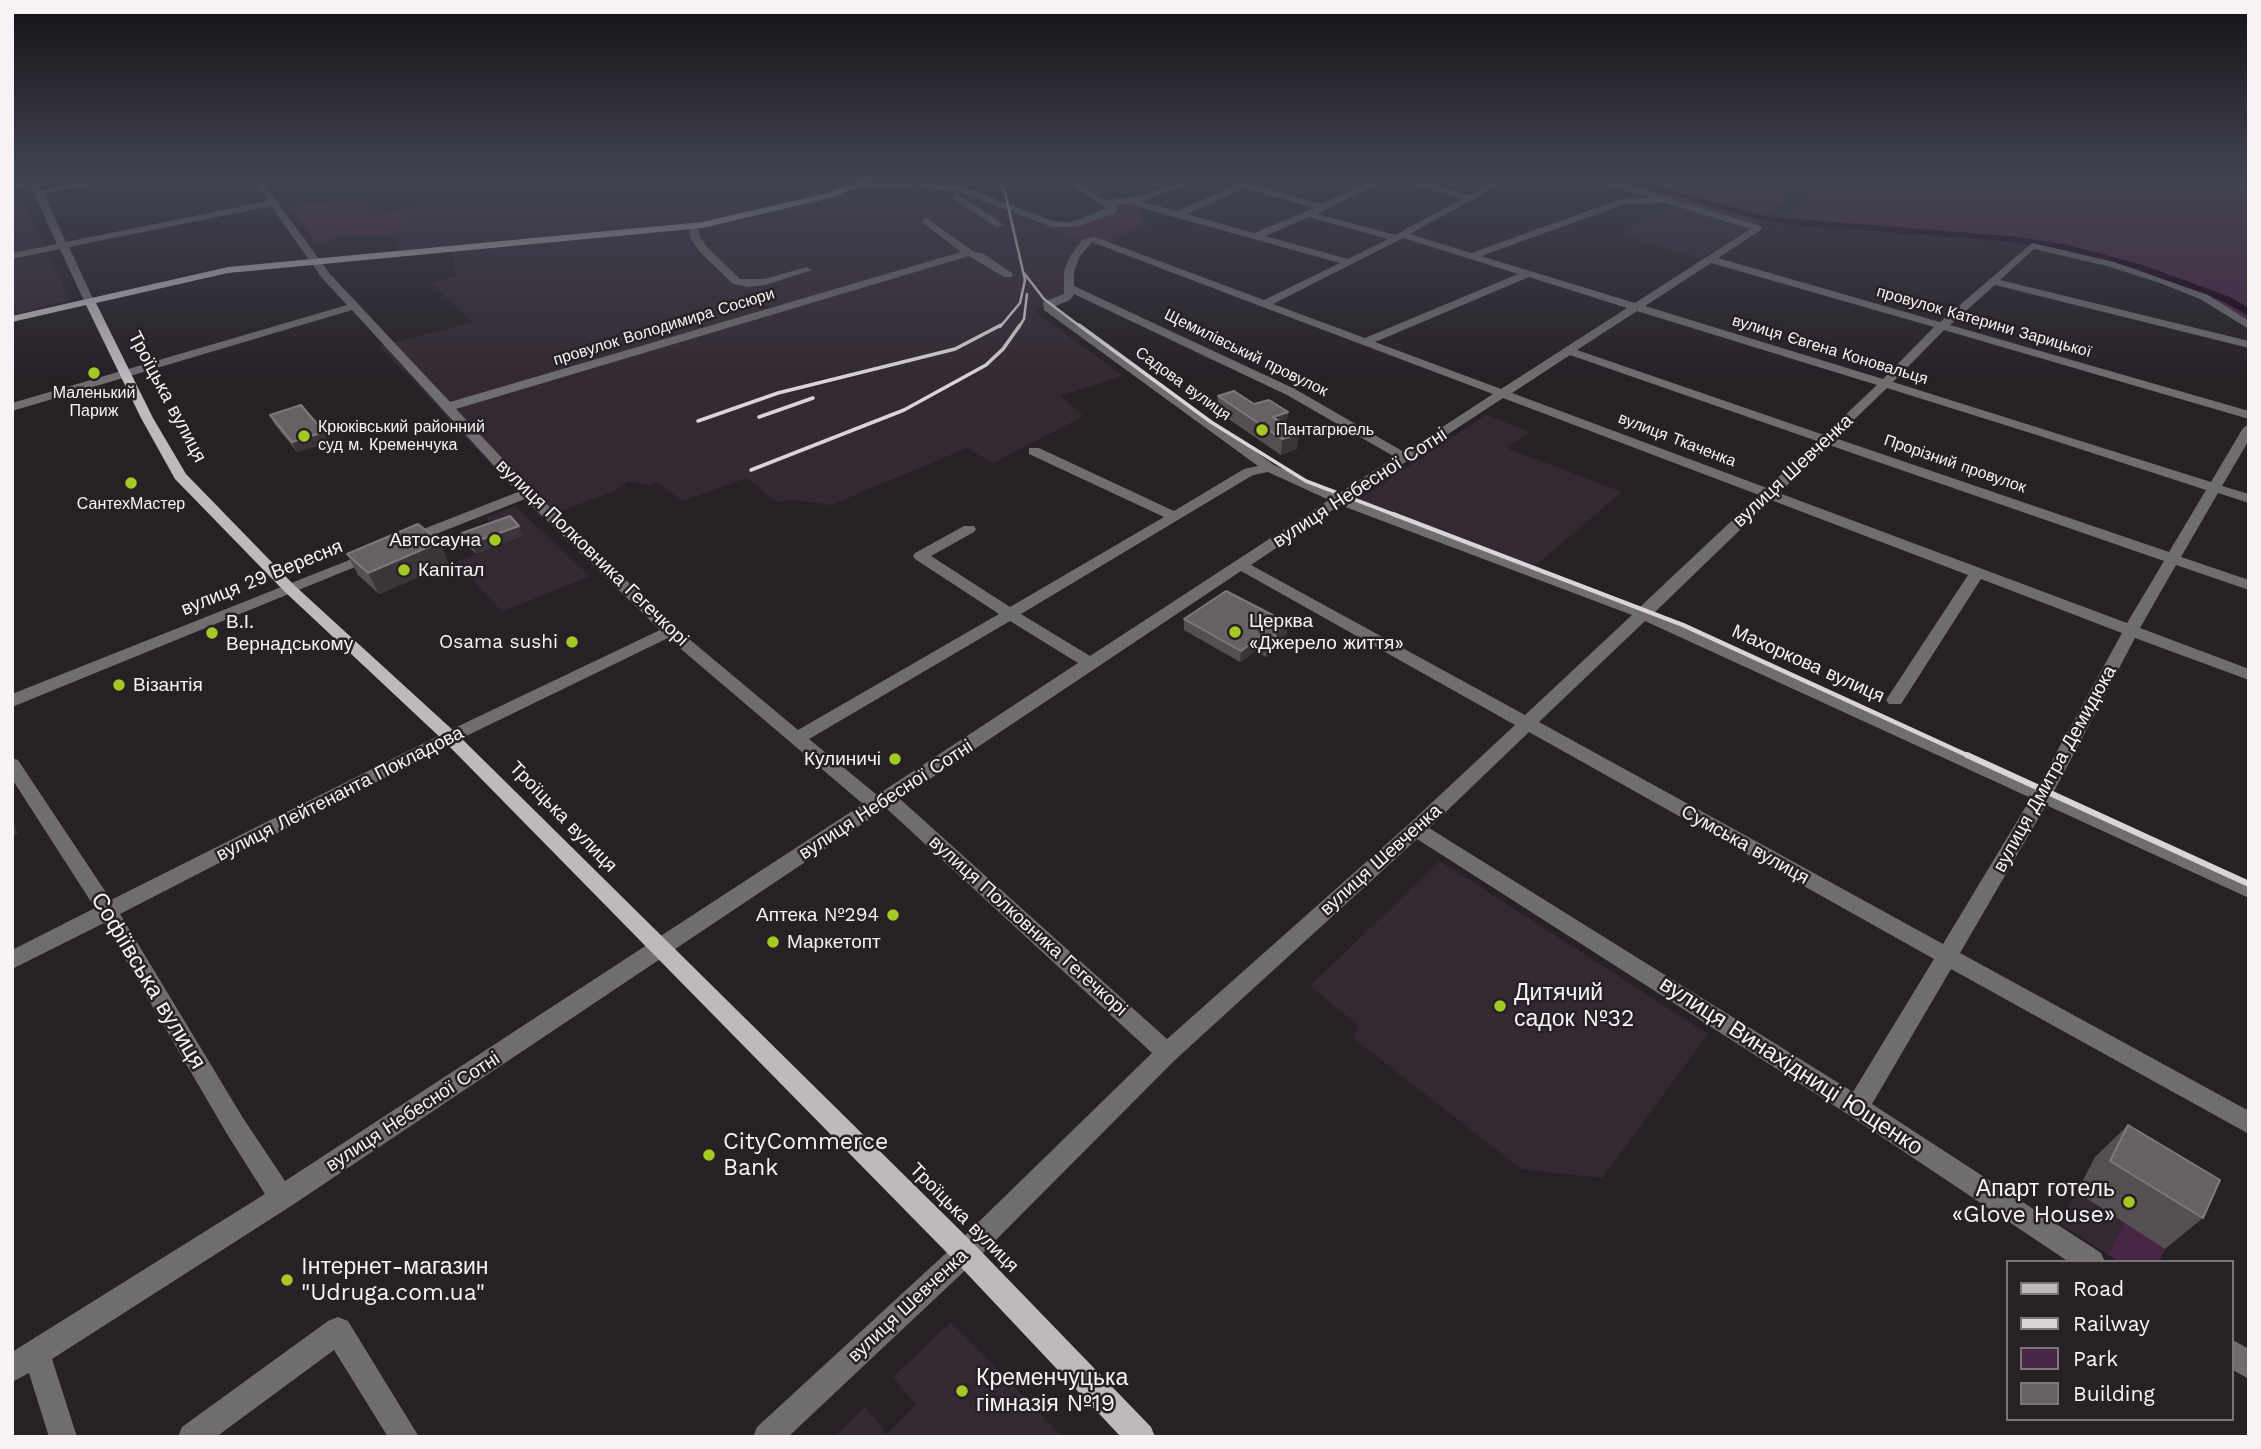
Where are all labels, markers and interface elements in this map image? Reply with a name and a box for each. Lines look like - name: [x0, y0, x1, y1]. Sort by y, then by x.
- street label: провулок Катерини Зарицької: [1874, 282, 2094, 362]
- street label: провулок Володимира Сосюри: [551, 284, 777, 370]
- street label: Щемилівський провулок: [1161, 305, 1331, 401]
- street label: вулиця Євгена Коновальця: [1730, 311, 1930, 389]
- street label: Троїцька вулиця: [123, 328, 211, 466]
- street label: Садова вулиця: [1131, 343, 1235, 425]
- marker: Маленький Париж: [86, 365, 102, 381]
- place label: Маленький Париж: [53, 383, 135, 421]
- street label: вулиця Ткаченка: [1615, 409, 1739, 471]
- street label: вулиця Шевченка: [1728, 410, 1858, 532]
- place label: Крюківський районний суд м. Кременчука: [318, 417, 485, 455]
- place label: Пантагрюель: [1276, 420, 1374, 440]
- marker: Пантагрюель: [1254, 422, 1270, 438]
- street label: вулиця Небесної Сотні: [1269, 423, 1451, 553]
- marker: Крюківський районний суд м. Кременчука: [296, 428, 312, 444]
- street label: Прорізний провулок: [1881, 431, 2029, 497]
- street label: вулиця Полковника Гегечкорі: [491, 455, 693, 651]
- marker: СантехМастер: [123, 475, 139, 491]
- place label: СантехМастер: [77, 494, 185, 514]
- place label: Автосауна: [389, 529, 481, 551]
- marker: Автосауна: [487, 532, 503, 548]
- street label: вулиця 29 Вересня: [178, 535, 346, 621]
- place label: Капітал: [418, 559, 484, 581]
- marker: Капітал: [396, 562, 412, 578]
- place label: Церква «Джерело життя»: [1249, 610, 1404, 654]
- place label: В.І. Вернадському: [226, 611, 353, 655]
- street label: Махоркова вулиця: [1728, 620, 1888, 708]
- marker: Церква «Джерело життя»: [1227, 624, 1243, 640]
- marker: В.І. Вернадському: [204, 625, 220, 641]
- place label: Osama sushi: [439, 631, 558, 653]
- marker: Osama sushi: [564, 634, 580, 650]
- street label: вулиця Дмитра Демидюка: [1989, 662, 2121, 876]
- place label: Візантія: [133, 674, 203, 696]
- marker: Візантія: [111, 677, 127, 693]
- street label: вулиця Лейтенанта Покладова: [213, 722, 467, 866]
- street label: вулиця Небесної Сотні: [795, 735, 977, 865]
- place label: Кулиничі: [804, 748, 881, 770]
- marker: Кулиничі: [887, 751, 903, 767]
- street label: Троїцька вулиця: [504, 757, 622, 877]
- street label: вулиця Шевченка: [1316, 799, 1446, 921]
- street label: Сумська вулиця: [1677, 800, 1813, 890]
- street label: вулиця Полковника Гегечкорі: [924, 831, 1132, 1021]
- street label: Софіївська вулиця: [84, 888, 212, 1074]
- place label: Аптека №294: [756, 904, 879, 926]
- marker: Аптека №294: [885, 907, 901, 923]
- place label: Маркетопт: [787, 931, 881, 953]
- marker: Маркетопт: [765, 934, 781, 950]
- street label: вулиця Винахідниці Ющенко: [1654, 970, 1928, 1162]
- place label: Дитячий садок №32: [1514, 979, 1634, 1033]
- marker: Дитячий садок №32: [1492, 998, 1508, 1014]
- street label: вулиця Небесної Сотні: [322, 1047, 504, 1177]
- place label: CityCommerce Bank: [723, 1128, 888, 1182]
- marker: CityCommerce Bank: [701, 1147, 717, 1163]
- street label: Троїцька вулиця: [905, 1159, 1023, 1277]
- place label: Апарт готель «Glove House»: [1952, 1175, 2115, 1229]
- marker: Апарт готель «Glove House»: [2121, 1194, 2137, 1210]
- street label: вулиця Шевченка: [843, 1245, 973, 1367]
- place label: Iнтернет-магазин "Udruga.com.ua": [301, 1253, 488, 1307]
- legend: [2006, 1260, 2233, 1421]
- marker: Iнтернет-магазин "Udruga.com.ua": [279, 1272, 295, 1288]
- text: Road: [2073, 1276, 2124, 1301]
- text: Railway: [2073, 1311, 2150, 1336]
- text: Park: [2073, 1346, 2118, 1371]
- place label: Кременчуцька гімназія №19: [976, 1364, 1128, 1418]
- text: Building: [2073, 1381, 2155, 1406]
- marker: Кременчуцька гімназія №19: [954, 1383, 970, 1399]

